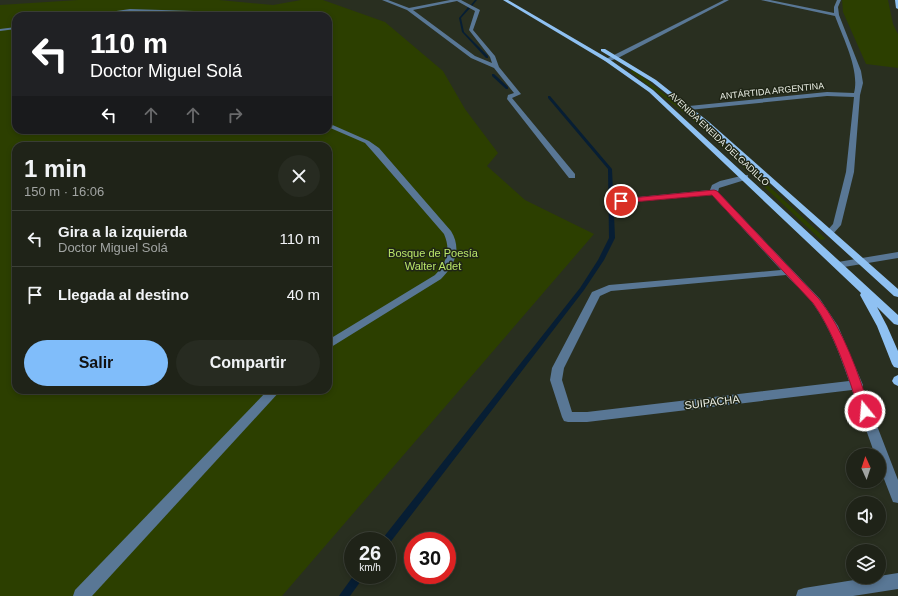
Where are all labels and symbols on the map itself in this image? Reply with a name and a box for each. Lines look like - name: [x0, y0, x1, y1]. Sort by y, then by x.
- street label: ANTÁRTIDA ARGENTINA: [719, 81, 825, 101]
- street label: AVENIDA ENEIDA DELGADILLO: [667, 90, 771, 188]
- pin: [604, 184, 638, 218]
- park label: Bosque de Poesía Walter Adet: [388, 247, 479, 272]
- position arrow: [844, 390, 886, 432]
- street label: SUIPACHA: [684, 393, 741, 411]
- north arrow: [846, 448, 886, 488]
- speed limit sign: 30: [404, 532, 456, 584]

